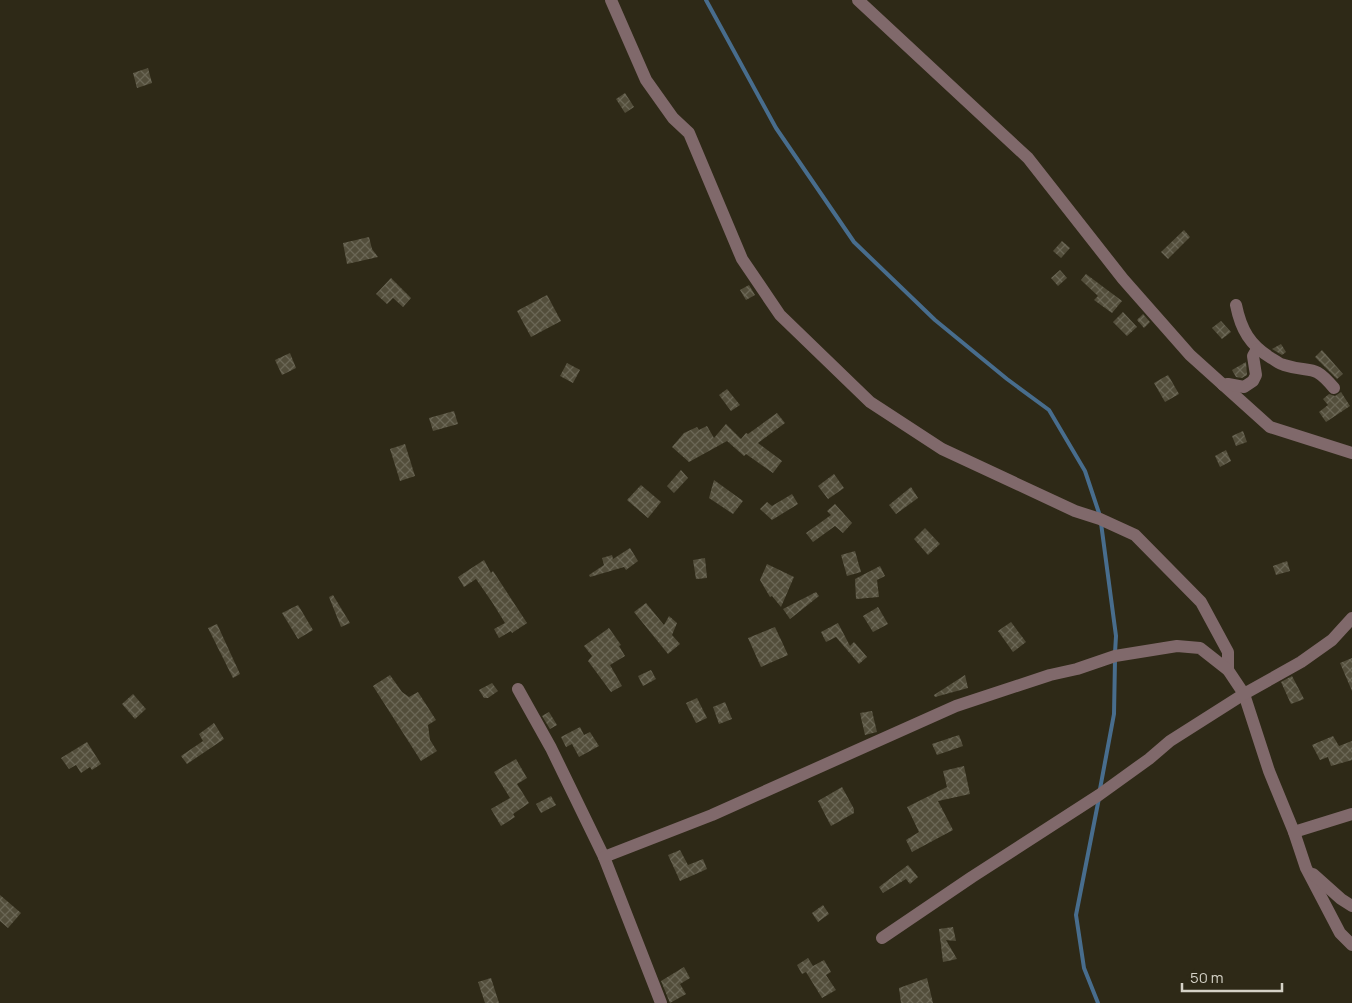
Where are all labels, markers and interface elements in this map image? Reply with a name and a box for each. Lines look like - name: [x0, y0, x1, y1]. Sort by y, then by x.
- scale bar: [1182, 960, 1282, 992]
- text: 50 m: [1190, 967, 1224, 988]

